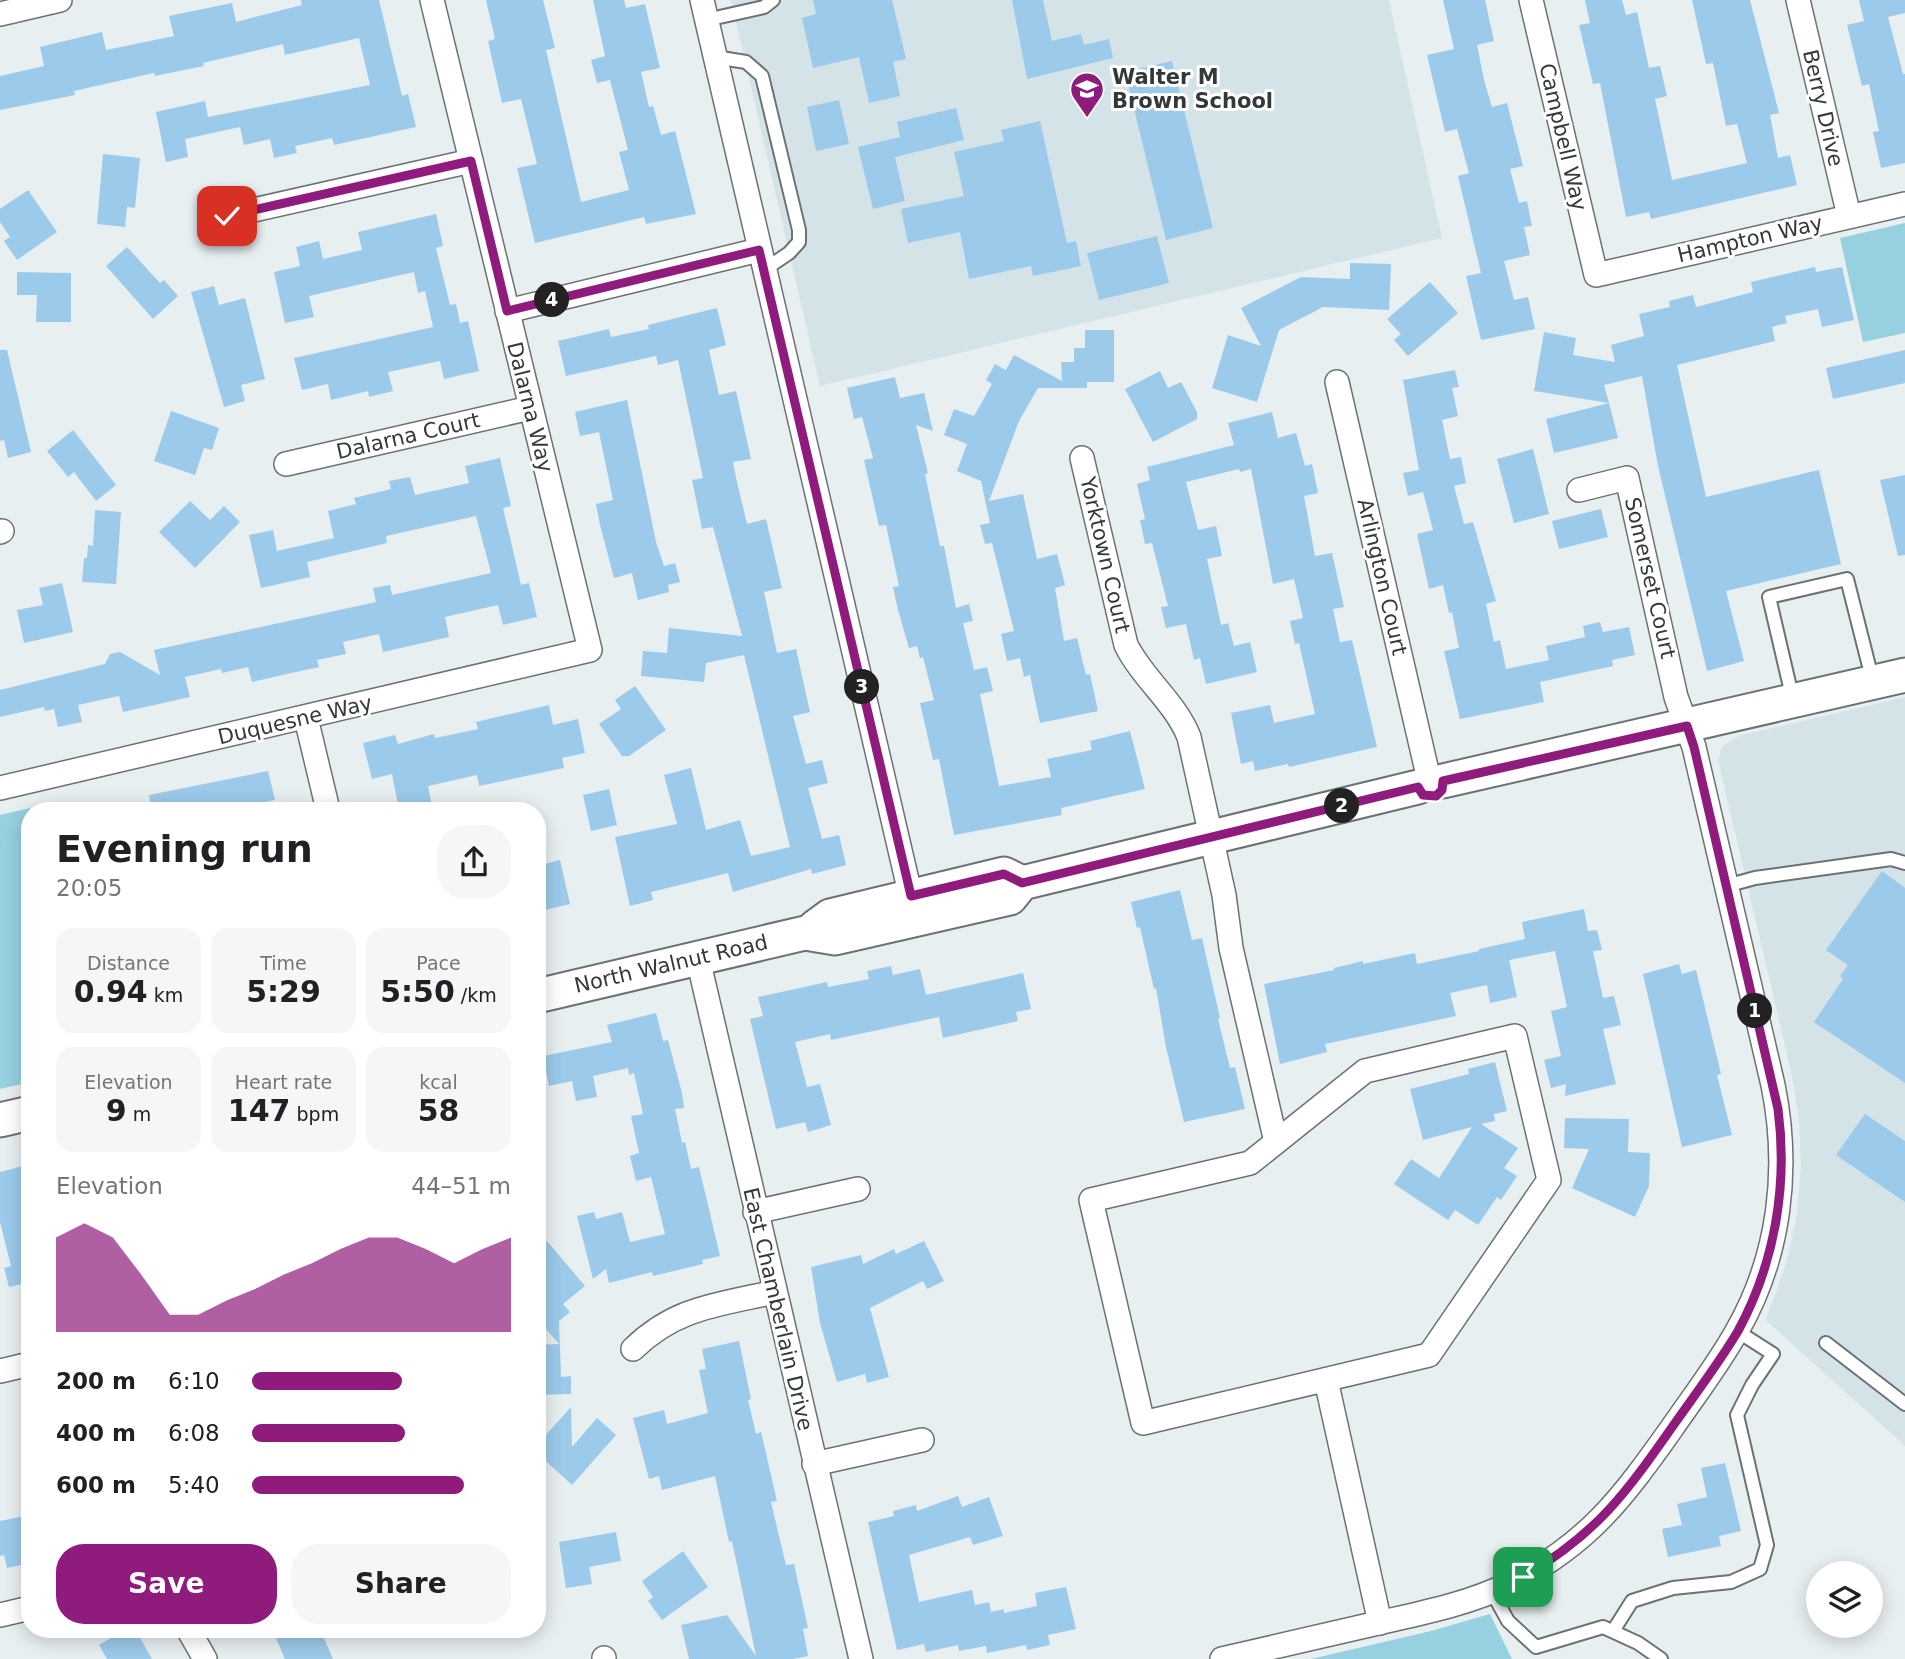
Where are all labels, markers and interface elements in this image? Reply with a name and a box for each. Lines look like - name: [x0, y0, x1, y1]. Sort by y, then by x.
- street label: Berry Drive: [1798, 47, 1848, 169]
- street label: Campbell Way: [1534, 61, 1592, 213]
- place label: Walter M Brown School: [1112, 65, 1273, 113]
- school or university icon: Walter M Brown School: [1068, 70, 1106, 119]
- pin: [197, 186, 257, 246]
- icon: check: [208, 197, 246, 235]
- street label: Hampton Way: [1675, 211, 1825, 267]
- pin: 4: [534, 282, 570, 318]
- text: 4: [545, 288, 558, 310]
- street label: Dalarna Way: [502, 339, 558, 475]
- street label: Dalarna Court: [334, 408, 482, 464]
- street label: Yorktown Court: [1075, 474, 1135, 635]
- street label: Somerset Court: [1620, 495, 1680, 661]
- street label: Arlington Court: [1352, 496, 1412, 658]
- pin: 3: [844, 670, 880, 704]
- text: 3: [855, 675, 868, 697]
- street label: Duquesne Way: [216, 691, 374, 749]
- pin: 2: [1324, 788, 1360, 824]
- text: 2: [1335, 794, 1348, 816]
- button: share: [437, 825, 511, 899]
- text: Evening run: [56, 827, 313, 871]
- text: 20:05: [56, 875, 122, 901]
- street label: North Walnut Road: [572, 930, 770, 998]
- text: Distance: [87, 952, 170, 974]
- text: Time: [260, 952, 307, 974]
- text: Pace: [416, 952, 461, 974]
- text: 0.94: [74, 974, 148, 1009]
- text: 5:29: [246, 974, 321, 1009]
- text: 5:50: [380, 974, 455, 1009]
- text: km: [148, 984, 183, 1006]
- text: /km: [455, 984, 497, 1006]
- pin: 1: [1738, 993, 1772, 1028]
- text: 1: [1748, 999, 1761, 1021]
- text: Elevation: [84, 1071, 173, 1093]
- text: Heart rate: [235, 1071, 332, 1093]
- text: kcal: [419, 1071, 458, 1093]
- text: 9: [106, 1093, 127, 1128]
- text: 147: [228, 1093, 290, 1128]
- text: 58: [418, 1093, 459, 1128]
- text: m: [127, 1103, 151, 1125]
- text: bpm: [290, 1103, 339, 1125]
- text: Elevation: [56, 1173, 163, 1199]
- text: 44–51 m: [411, 1173, 511, 1199]
- street label: East Chamberlain Drive: [738, 1185, 818, 1433]
- text: 200 m: [56, 1368, 136, 1394]
- text: 6:10: [168, 1368, 220, 1394]
- text: 400 m: [56, 1420, 136, 1446]
- text: 6:08: [168, 1420, 220, 1446]
- text: 600 m: [56, 1472, 136, 1498]
- text: 5:40: [168, 1472, 220, 1498]
- button: Save: [56, 1544, 277, 1624]
- button: Share: [291, 1544, 511, 1624]
- pin: [1493, 1547, 1553, 1607]
- icon: arrive: [1504, 1558, 1542, 1596]
- map controls: [1806, 1561, 1883, 1638]
- button: layers: [1806, 1561, 1883, 1638]

